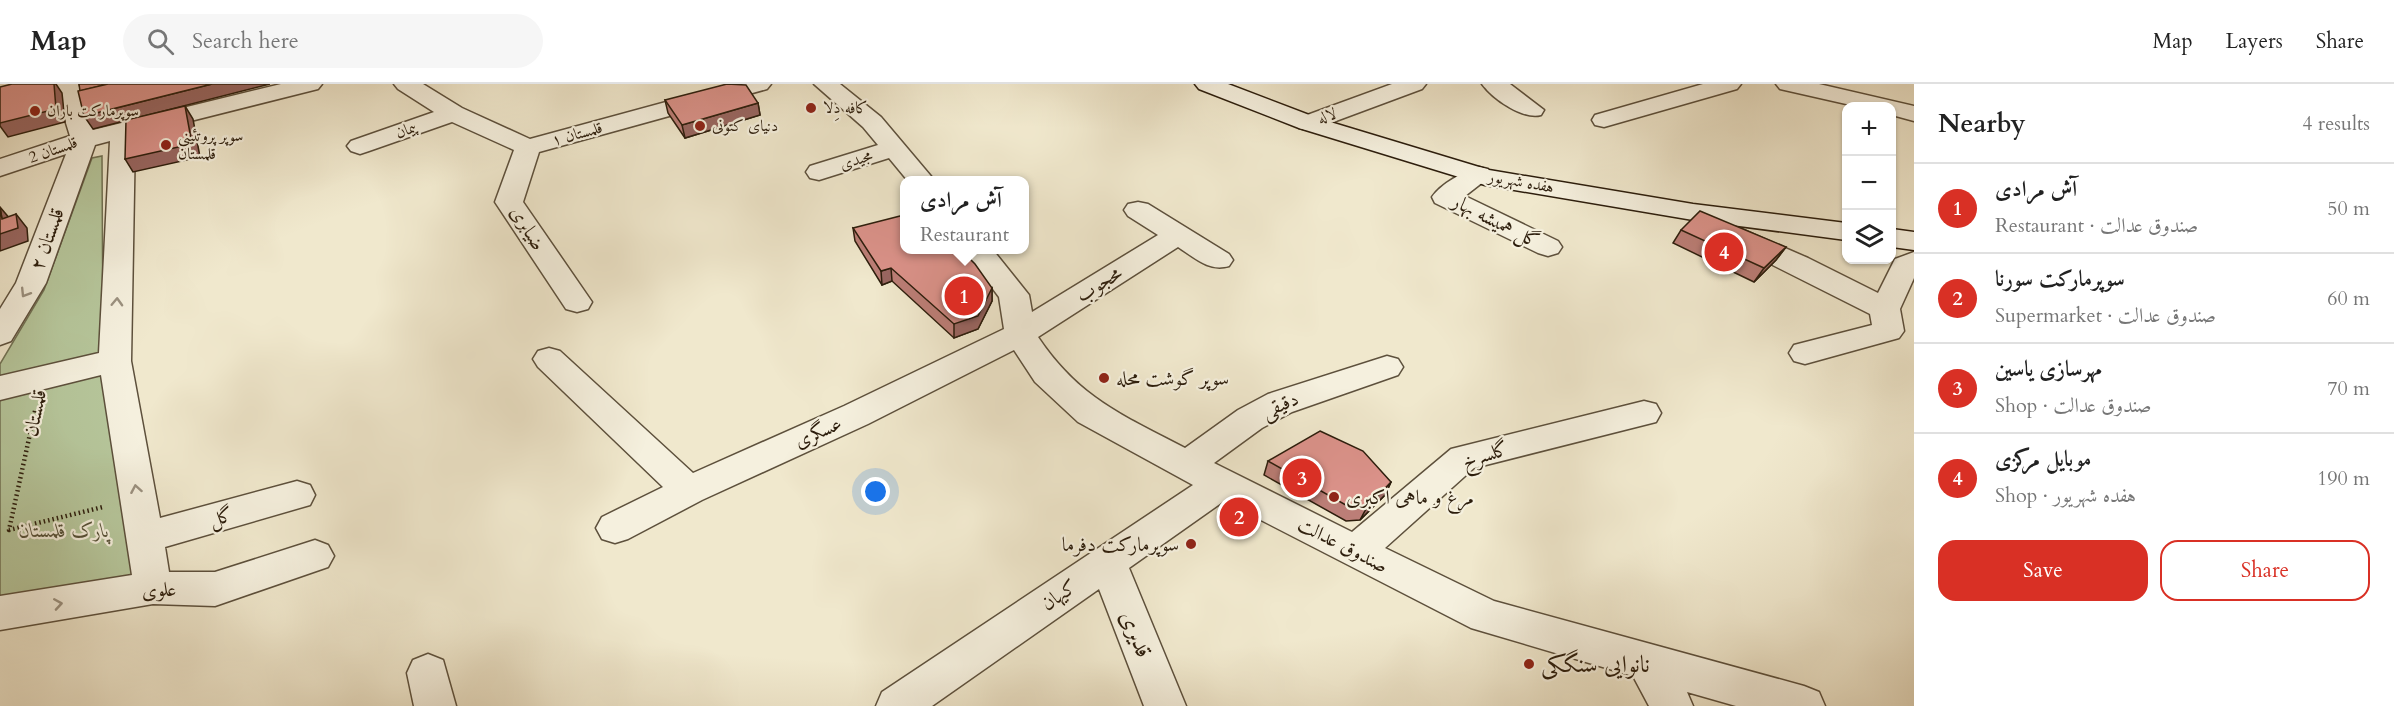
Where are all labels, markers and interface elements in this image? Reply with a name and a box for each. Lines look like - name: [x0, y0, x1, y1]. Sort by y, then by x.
- search box: [123, 14, 543, 68]
- text: Map: [30, 22, 87, 60]
- icon: search: [144, 25, 177, 58]
- text: Search here: [192, 26, 299, 56]
- text: Map: [2153, 27, 2193, 56]
- text: Layers: [2226, 27, 2283, 56]
- text: Share: [2316, 27, 2364, 56]
- place label: کافه دِلا: [823, 97, 868, 121]
- place label: سوپرمارکت باران: [47, 100, 139, 122]
- marker: کافه دِلا: [804, 101, 818, 115]
- street label: لاله: [1314, 102, 1340, 130]
- map controls: [1842, 102, 1896, 264]
- button: +: [1842, 102, 1896, 156]
- marker: سوپرمارکت باران: [28, 104, 42, 118]
- text: Nearby: [1938, 106, 2026, 141]
- text: 4 results: [2302, 110, 2370, 137]
- place label: دنیای کتونی: [712, 115, 778, 137]
- street label: پیمان: [392, 116, 421, 144]
- street label: قلمستان ۱: [549, 117, 605, 151]
- marker: دنیای کتونی: [693, 119, 707, 133]
- place label: سوپر پروتئینی قلمستان: [178, 125, 243, 165]
- street label: قلمستان 2: [26, 131, 80, 169]
- marker: سوپر پروتئینی قلمستان: [159, 138, 173, 152]
- street label: مجیدی: [837, 144, 876, 176]
- button: −: [1842, 156, 1896, 210]
- street label: هفده شهریور: [1484, 165, 1556, 199]
- text: آش مرادی: [1995, 174, 2077, 204]
- popup: [900, 176, 1029, 254]
- text: آش مرادی: [920, 185, 1002, 215]
- street label: گل همیشه بهار: [1446, 187, 1544, 255]
- text: 1: [1952, 195, 1963, 222]
- text: 50 m: [2327, 195, 2370, 222]
- street label: ضیابری: [504, 200, 552, 256]
- street label: قلمستان ۲: [23, 204, 71, 274]
- button: layers: [1842, 210, 1896, 264]
- text: Restaurant · صندوق عدالت: [1995, 212, 2198, 239]
- text: Restaurant: [920, 221, 1009, 248]
- pin: 4: [1704, 230, 1744, 274]
- street label: محجوب: [1071, 259, 1127, 309]
- text: سوپرمارکت سورنا: [1995, 264, 2125, 294]
- pin: 1: [944, 274, 984, 318]
- text: 2: [1952, 285, 1963, 312]
- text: 60 m: [2327, 285, 2370, 312]
- one-way arrow: [21, 287, 33, 297]
- one-way arrow: [110, 298, 123, 307]
- text: Supermarket · صندوق عدالت: [1995, 302, 2216, 329]
- text: مهرسازی یاسین: [1995, 354, 2102, 384]
- place label: سوپر گوشت محله: [1116, 365, 1229, 392]
- marker: سوپر گوشت محله: [1097, 371, 1111, 385]
- text: 3: [1952, 375, 1963, 402]
- text: 70 m: [2327, 375, 2370, 402]
- street label: دقیقی: [1257, 385, 1303, 426]
- street label: قلمستان: [17, 387, 53, 439]
- text: Shop · صندوق عدالت: [1995, 392, 2151, 419]
- street label: عسگری: [790, 410, 846, 454]
- street label: گلسرخ: [1458, 435, 1513, 479]
- text: موبایل مرکزی: [1995, 444, 2091, 474]
- pin: 3: [1282, 456, 1322, 500]
- text: 4: [1952, 465, 1963, 492]
- text: 190 m: [2317, 465, 2370, 492]
- your location: [861, 477, 890, 506]
- text: Shop · هفده شهریور: [1995, 482, 2136, 509]
- one-way arrow: [131, 484, 143, 494]
- place label: مرغ و ماهی اکبری: [1346, 484, 1474, 515]
- marker: مرغ و ماهی اکبری: [1327, 490, 1341, 504]
- pin: 2: [1220, 494, 1258, 540]
- street label: گل: [206, 501, 236, 533]
- street label: صندوق عدالت: [1293, 511, 1393, 579]
- park label: پارک قلمستان: [19, 517, 112, 545]
- place label: سوپرمارکت دفرما: [1062, 531, 1179, 558]
- marker: سوپرمارکت دفرما: [1184, 537, 1198, 551]
- button: Save: [1938, 540, 2148, 601]
- button: Share: [2160, 540, 2370, 601]
- street label: کیهان: [1036, 573, 1082, 617]
- street label: علوی: [141, 576, 177, 604]
- one-way arrow: [52, 598, 62, 611]
- street label: قدیری: [1112, 606, 1160, 662]
- place label: نانوایی سنگکی: [1541, 648, 1650, 681]
- marker: نانوایی سنگکی: [1522, 657, 1536, 671]

